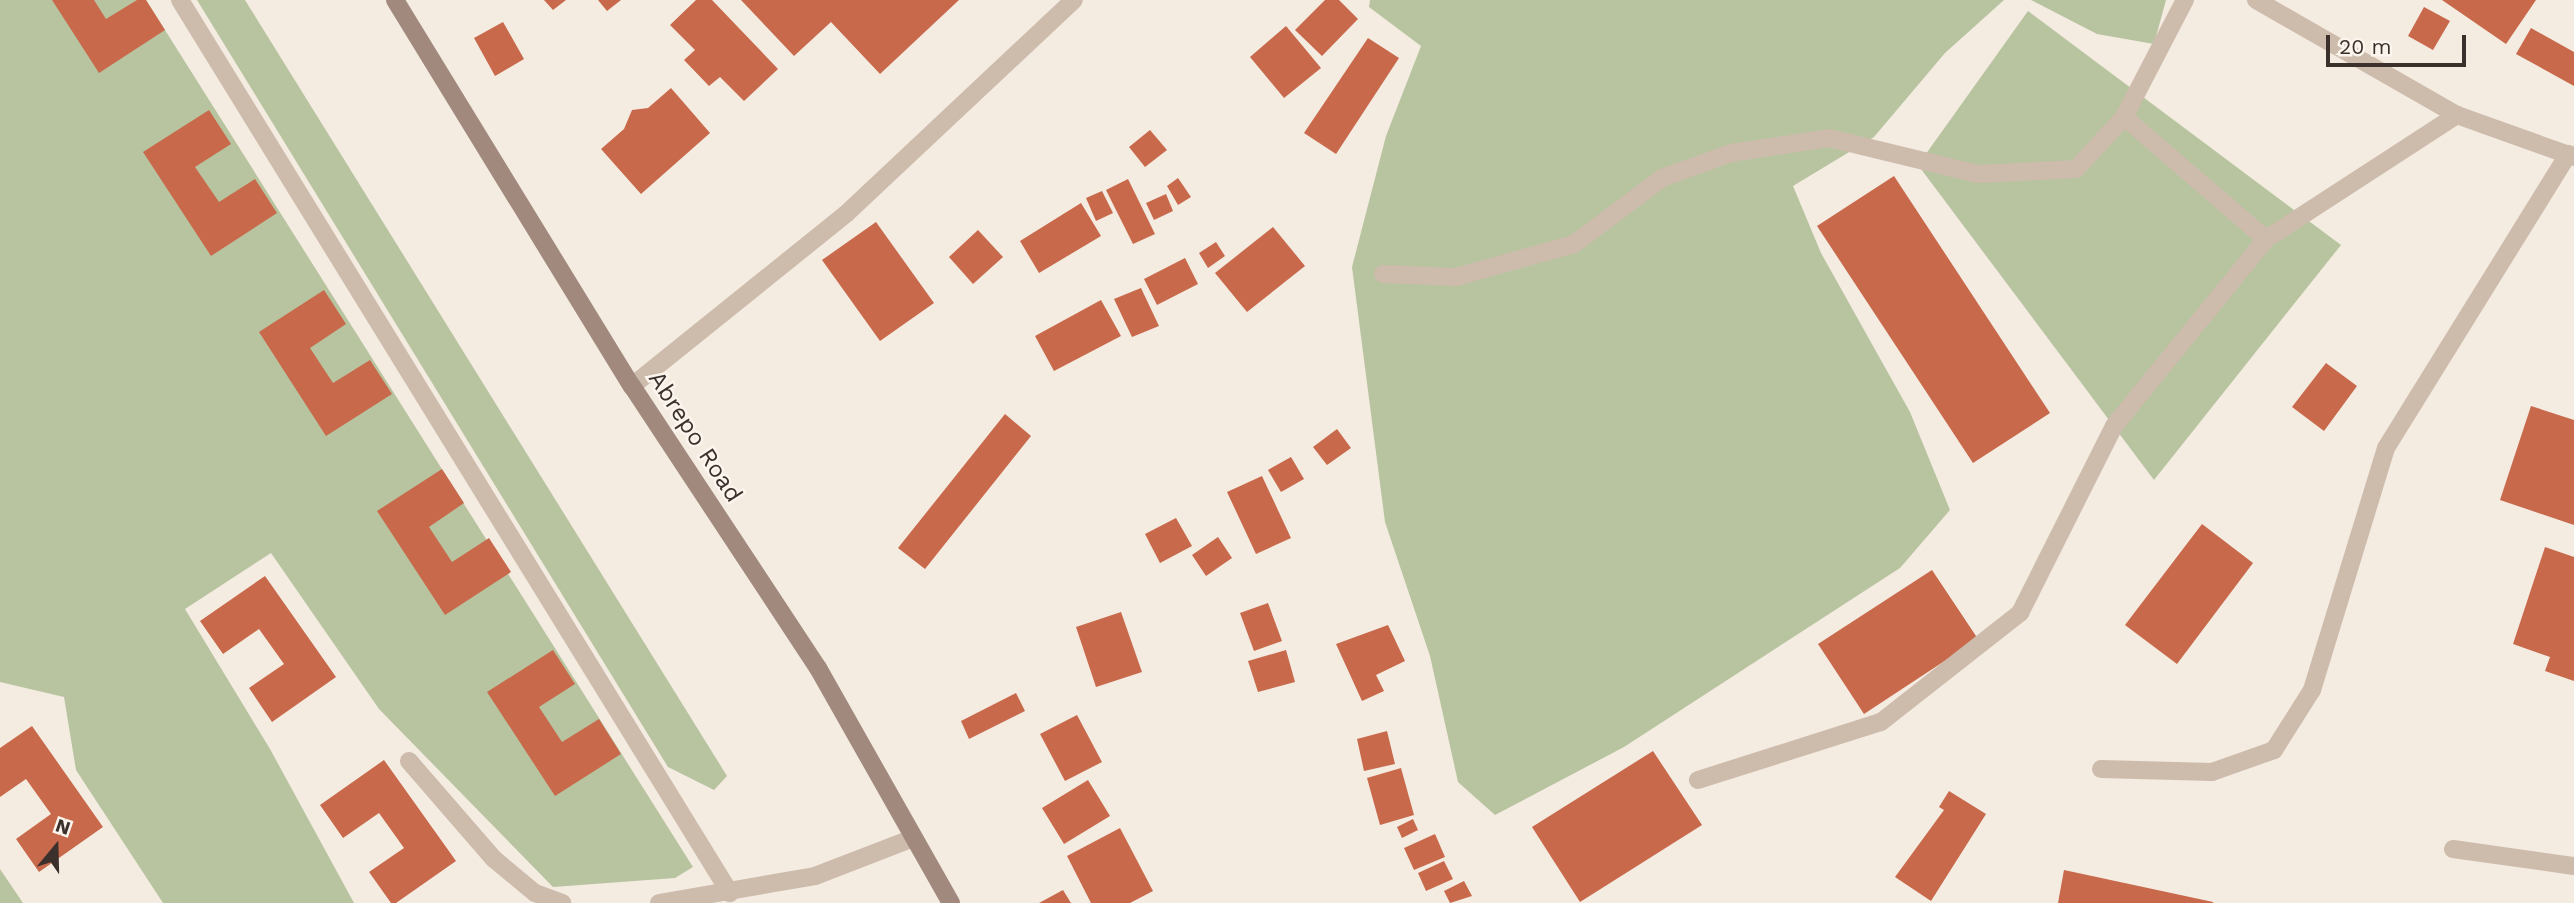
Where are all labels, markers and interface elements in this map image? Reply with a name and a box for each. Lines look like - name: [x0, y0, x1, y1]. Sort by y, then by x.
- scale bar: [2329, 21, 2469, 65]
- text: 20 m: [2339, 34, 2391, 59]
- street label: Abrepo Road: [642, 366, 748, 508]
- north arrow: [21, 812, 91, 882]
- text: N: [53, 814, 73, 840]

